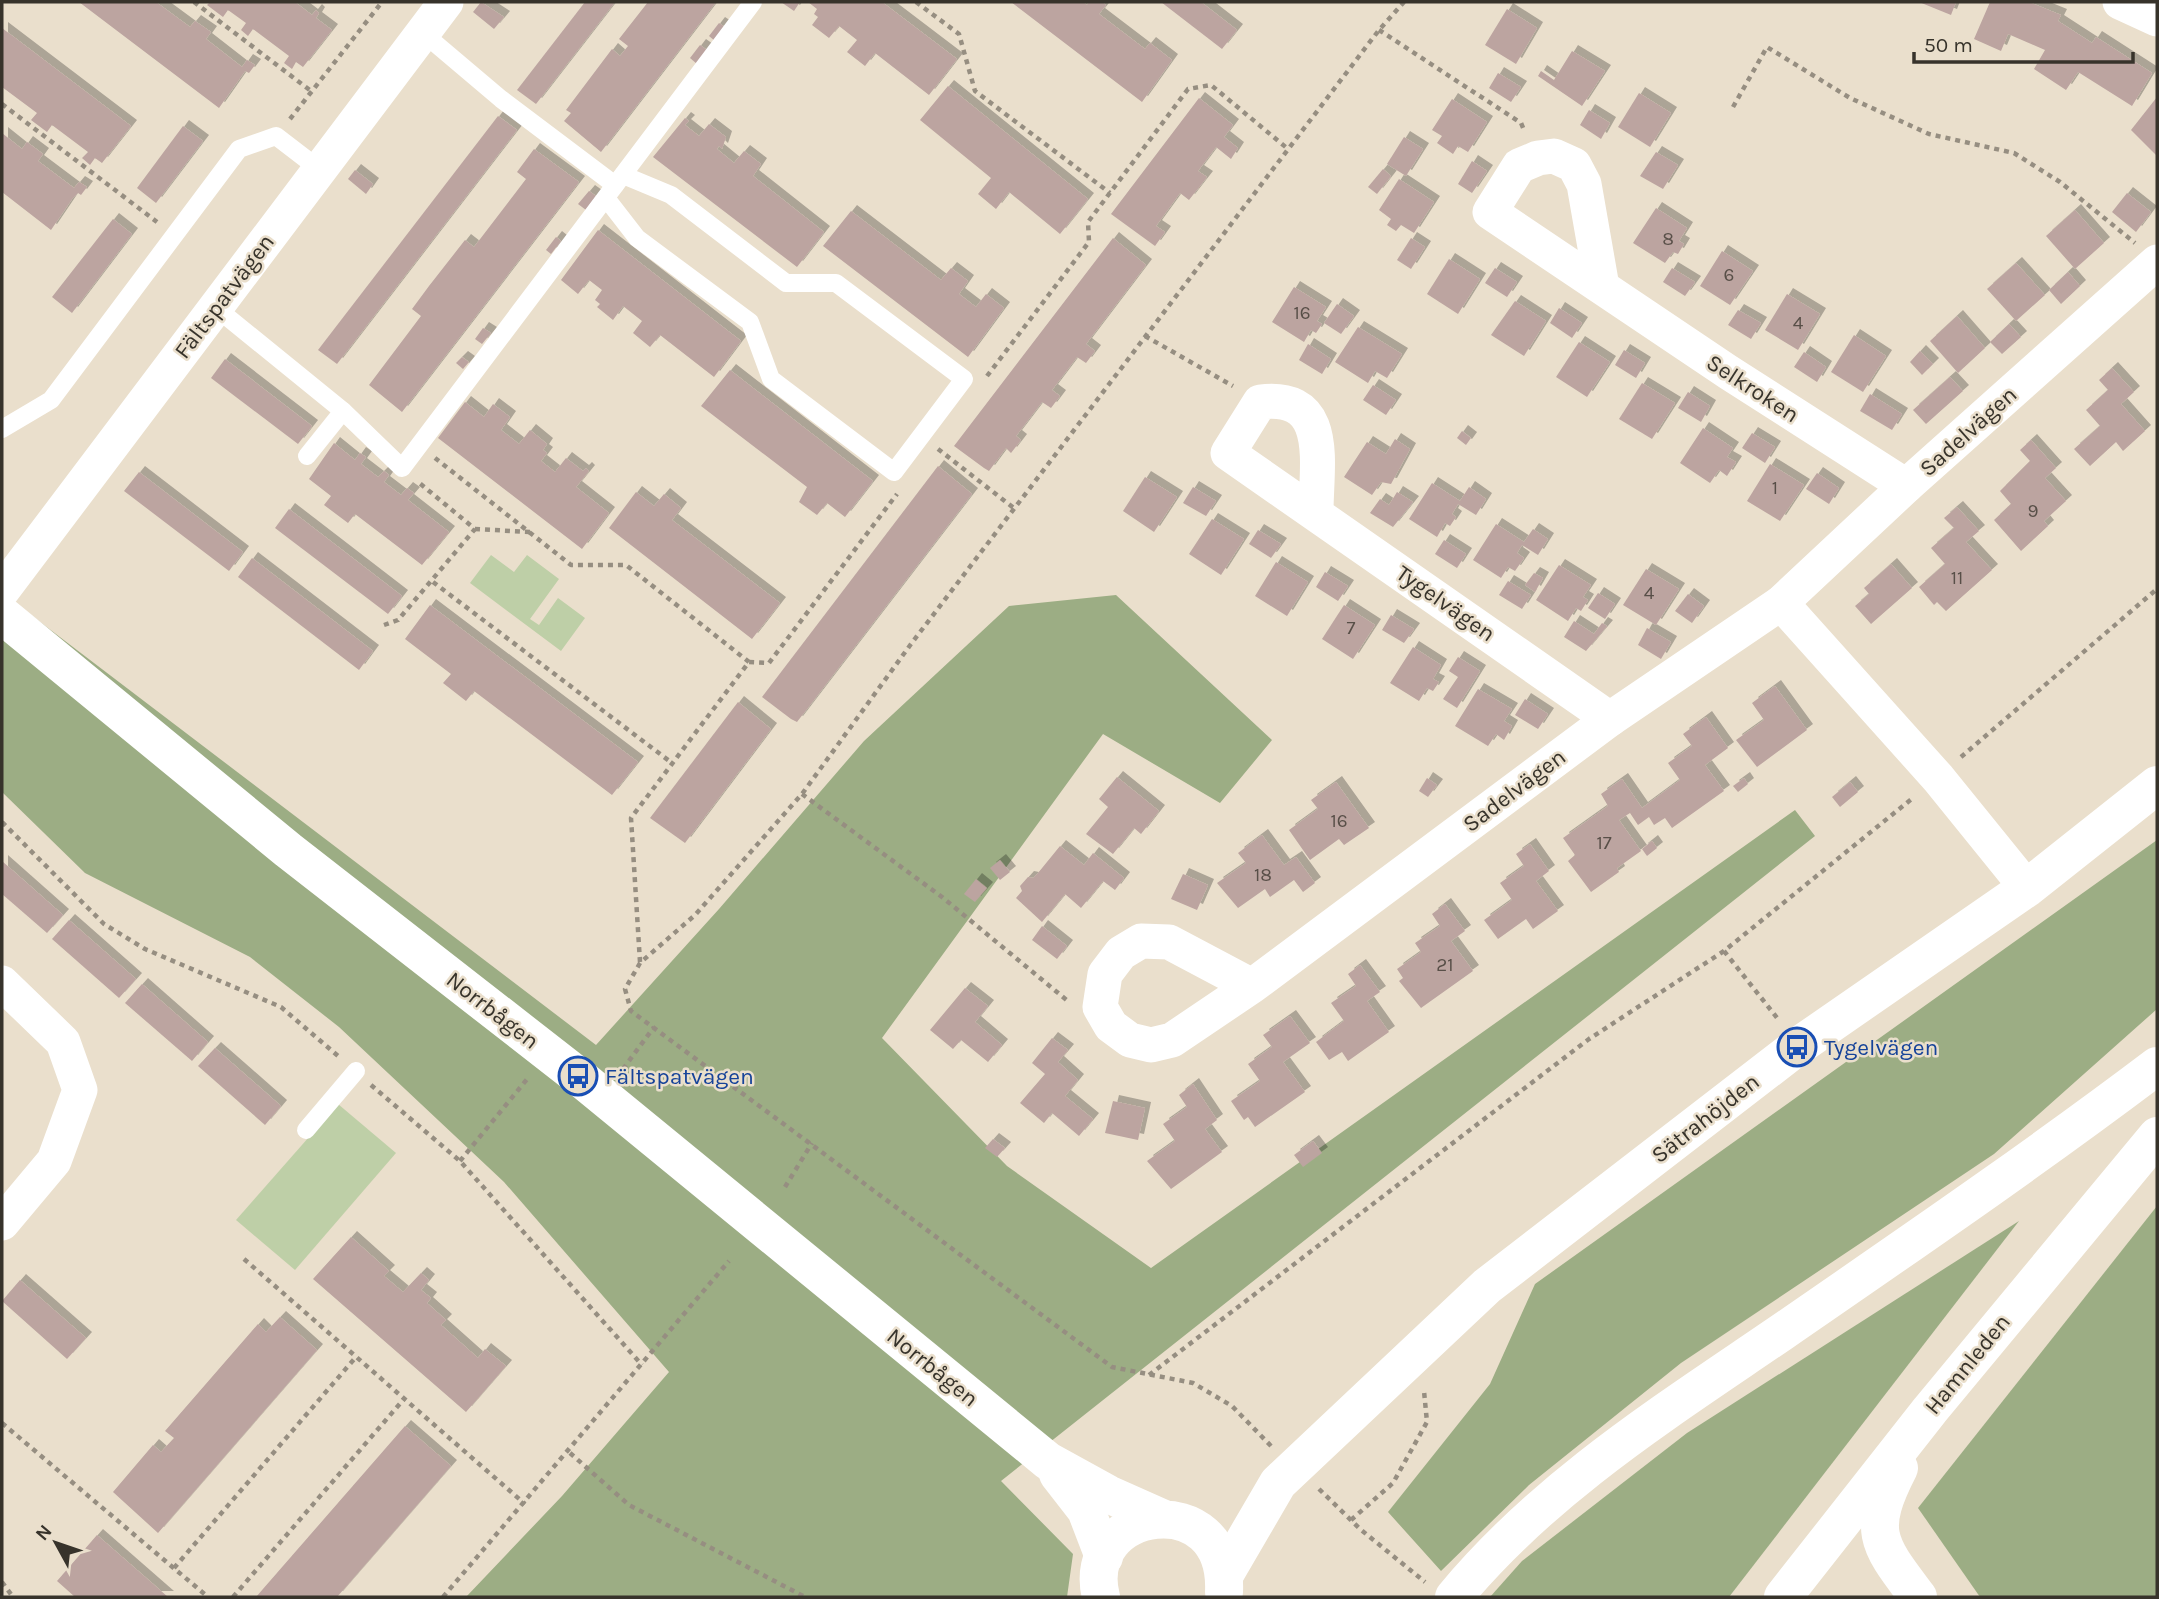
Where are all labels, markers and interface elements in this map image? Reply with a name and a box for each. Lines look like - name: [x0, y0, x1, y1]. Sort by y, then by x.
- scale bar: [1914, 21, 2133, 65]
- text: 50 m: [1924, 33, 1973, 57]
- house number: 8: [1662, 228, 1674, 250]
- street label: Fältspatvägen: [169, 229, 280, 364]
- house number: 6: [1724, 264, 1734, 286]
- house number: 16: [1293, 302, 1311, 324]
- house number: 4: [1793, 312, 1804, 334]
- street label: Selkroken: [1701, 349, 1804, 428]
- street label: Sadelvägen: [1914, 381, 2022, 482]
- house number: 1: [1772, 477, 1778, 499]
- house number: 9: [2027, 500, 2039, 522]
- street label: Tygelvägen: [1391, 560, 1500, 647]
- house number: 11: [1951, 567, 1963, 589]
- house number: 4: [1644, 582, 1655, 604]
- house number: 7: [1347, 617, 1356, 639]
- street label: Sadelvägen: [1458, 743, 1571, 838]
- house number: 16: [1330, 810, 1348, 832]
- house number: 17: [1596, 832, 1612, 854]
- house number: 18: [1254, 864, 1272, 886]
- house number: 21: [1436, 954, 1454, 976]
- street label: Norrbågen: [441, 966, 544, 1055]
- bus stop icon: Tygelvägen: [1776, 1026, 1818, 1068]
- place label: Tygelvägen: [1824, 1034, 1938, 1061]
- bus stop icon: Fältspatvägen: [557, 1055, 599, 1097]
- place label: Fältspatvägen: [605, 1063, 754, 1090]
- street label: Sätrahöjden: [1646, 1068, 1765, 1169]
- street label: Hamnleden: [1919, 1309, 2016, 1420]
- street label: Norrbågen: [881, 1322, 984, 1412]
- north arrow: [21, 1508, 91, 1578]
- text: N: [31, 1520, 57, 1545]

